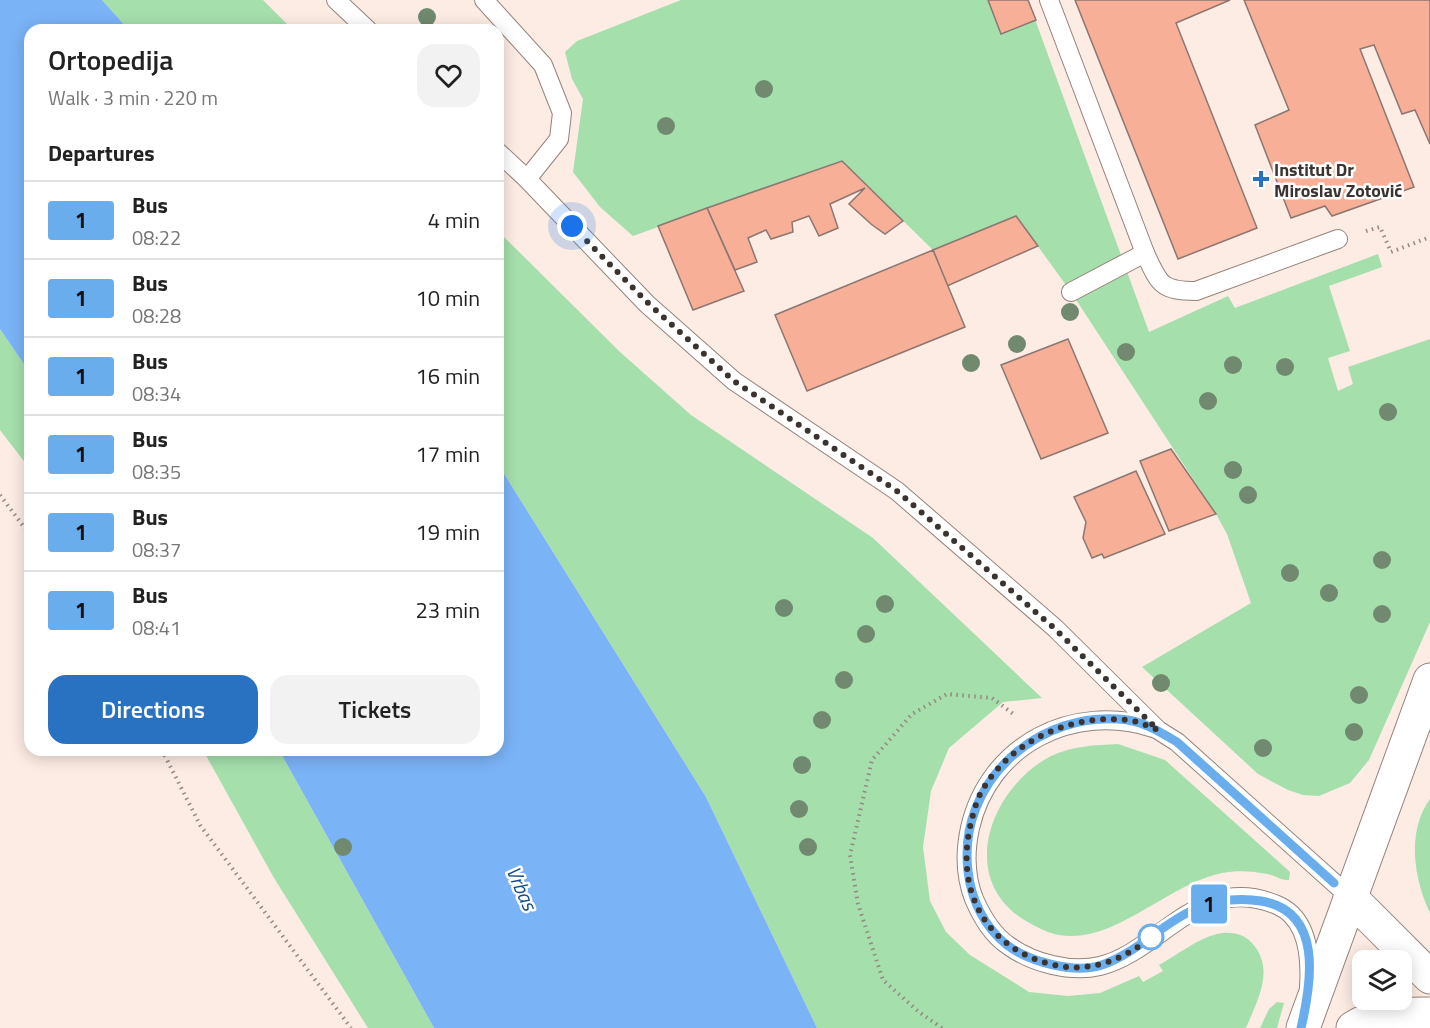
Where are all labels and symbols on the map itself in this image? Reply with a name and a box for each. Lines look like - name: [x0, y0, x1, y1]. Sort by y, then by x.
- place label: Institut Dr Miroslav Zotović: [1274, 156, 1402, 204]
- marker: Institut Dr Miroslav Zotović: [1252, 170, 1270, 188]
- your location: [557, 211, 587, 241]
- water label: Vrbas: [499, 861, 546, 916]
- line badge: 1: [1190, 884, 1228, 924]
- unlabelled marker: [1138, 924, 1164, 950]

